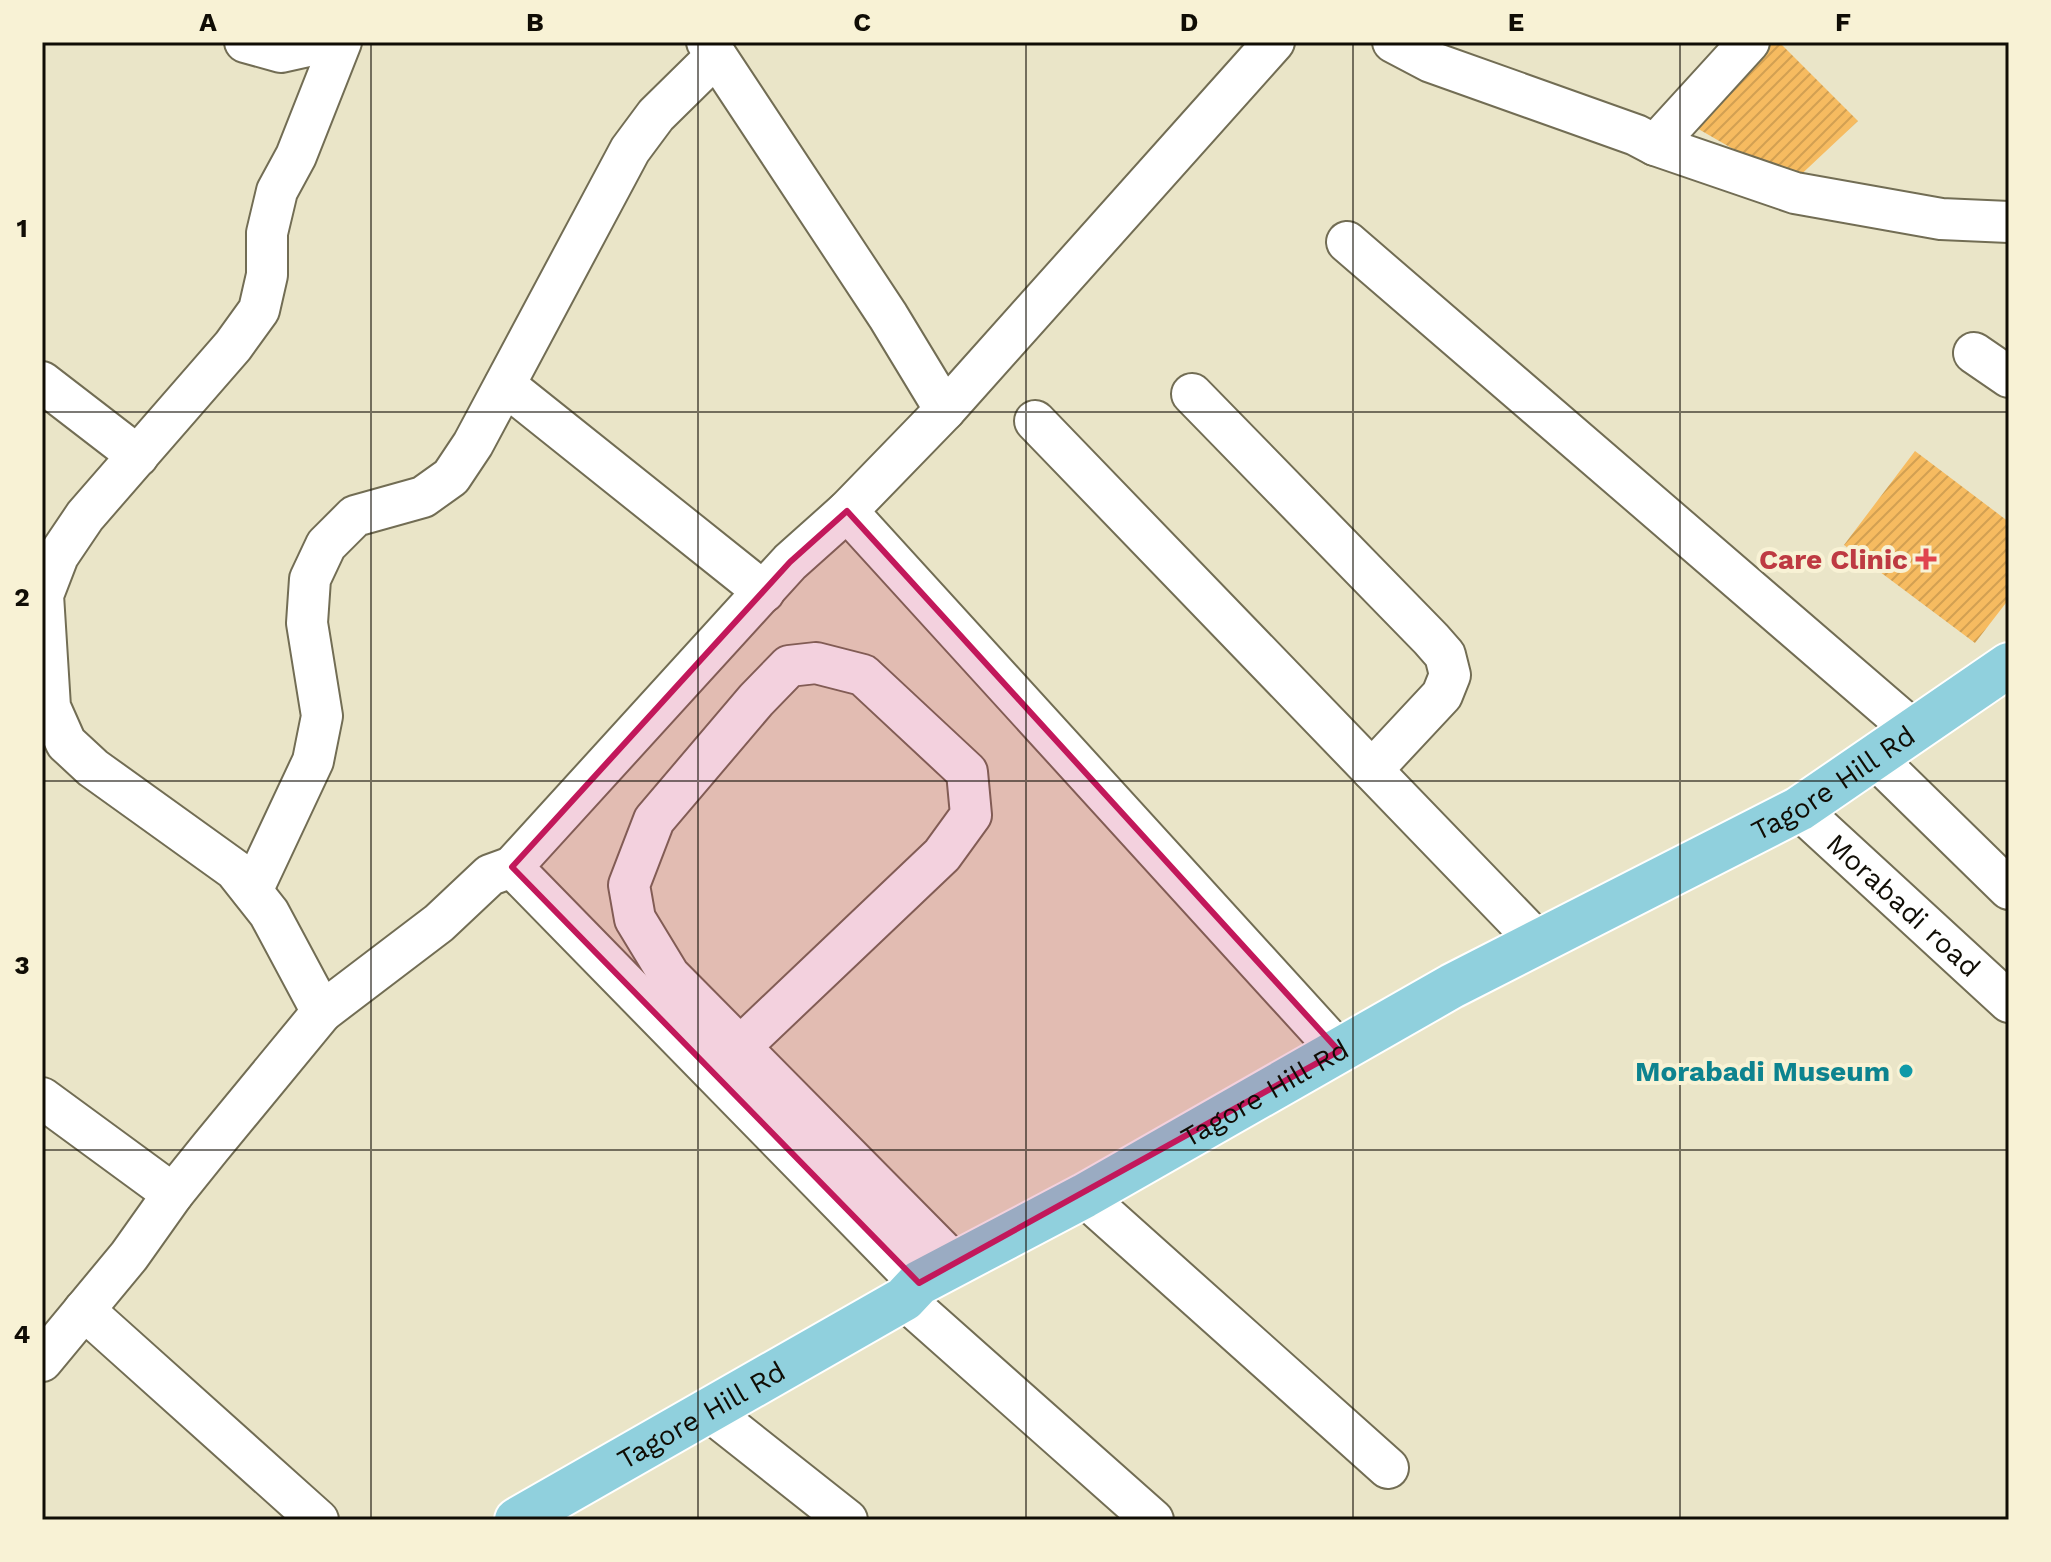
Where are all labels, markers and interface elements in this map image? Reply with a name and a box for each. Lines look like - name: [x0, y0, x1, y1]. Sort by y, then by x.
- text: A: [199, 7, 217, 37]
- text: B: [526, 7, 544, 37]
- text: C: [853, 7, 871, 37]
- text: D: [1180, 7, 1198, 37]
- text: E: [1508, 7, 1524, 37]
- text: F: [1835, 7, 1851, 37]
- text: 1: [16, 213, 28, 243]
- place label: Care Clinic: [1759, 543, 1908, 576]
- marker: Care Clinic: [1915, 548, 1937, 570]
- text: 2: [14, 582, 30, 612]
- street label: Tagore Hill Rd: [1746, 719, 1921, 847]
- street label: Morabadi road: [1820, 827, 1987, 984]
- text: 3: [14, 950, 30, 980]
- street label: Tagore Hill Rd: [1175, 1033, 1355, 1154]
- place label: Morabadi Museum: [1635, 1055, 1890, 1088]
- marker: Morabadi Museum: [1897, 1062, 1915, 1080]
- text: 4: [14, 1319, 31, 1349]
- street label: Tagore Hill Rd: [612, 1354, 791, 1476]

